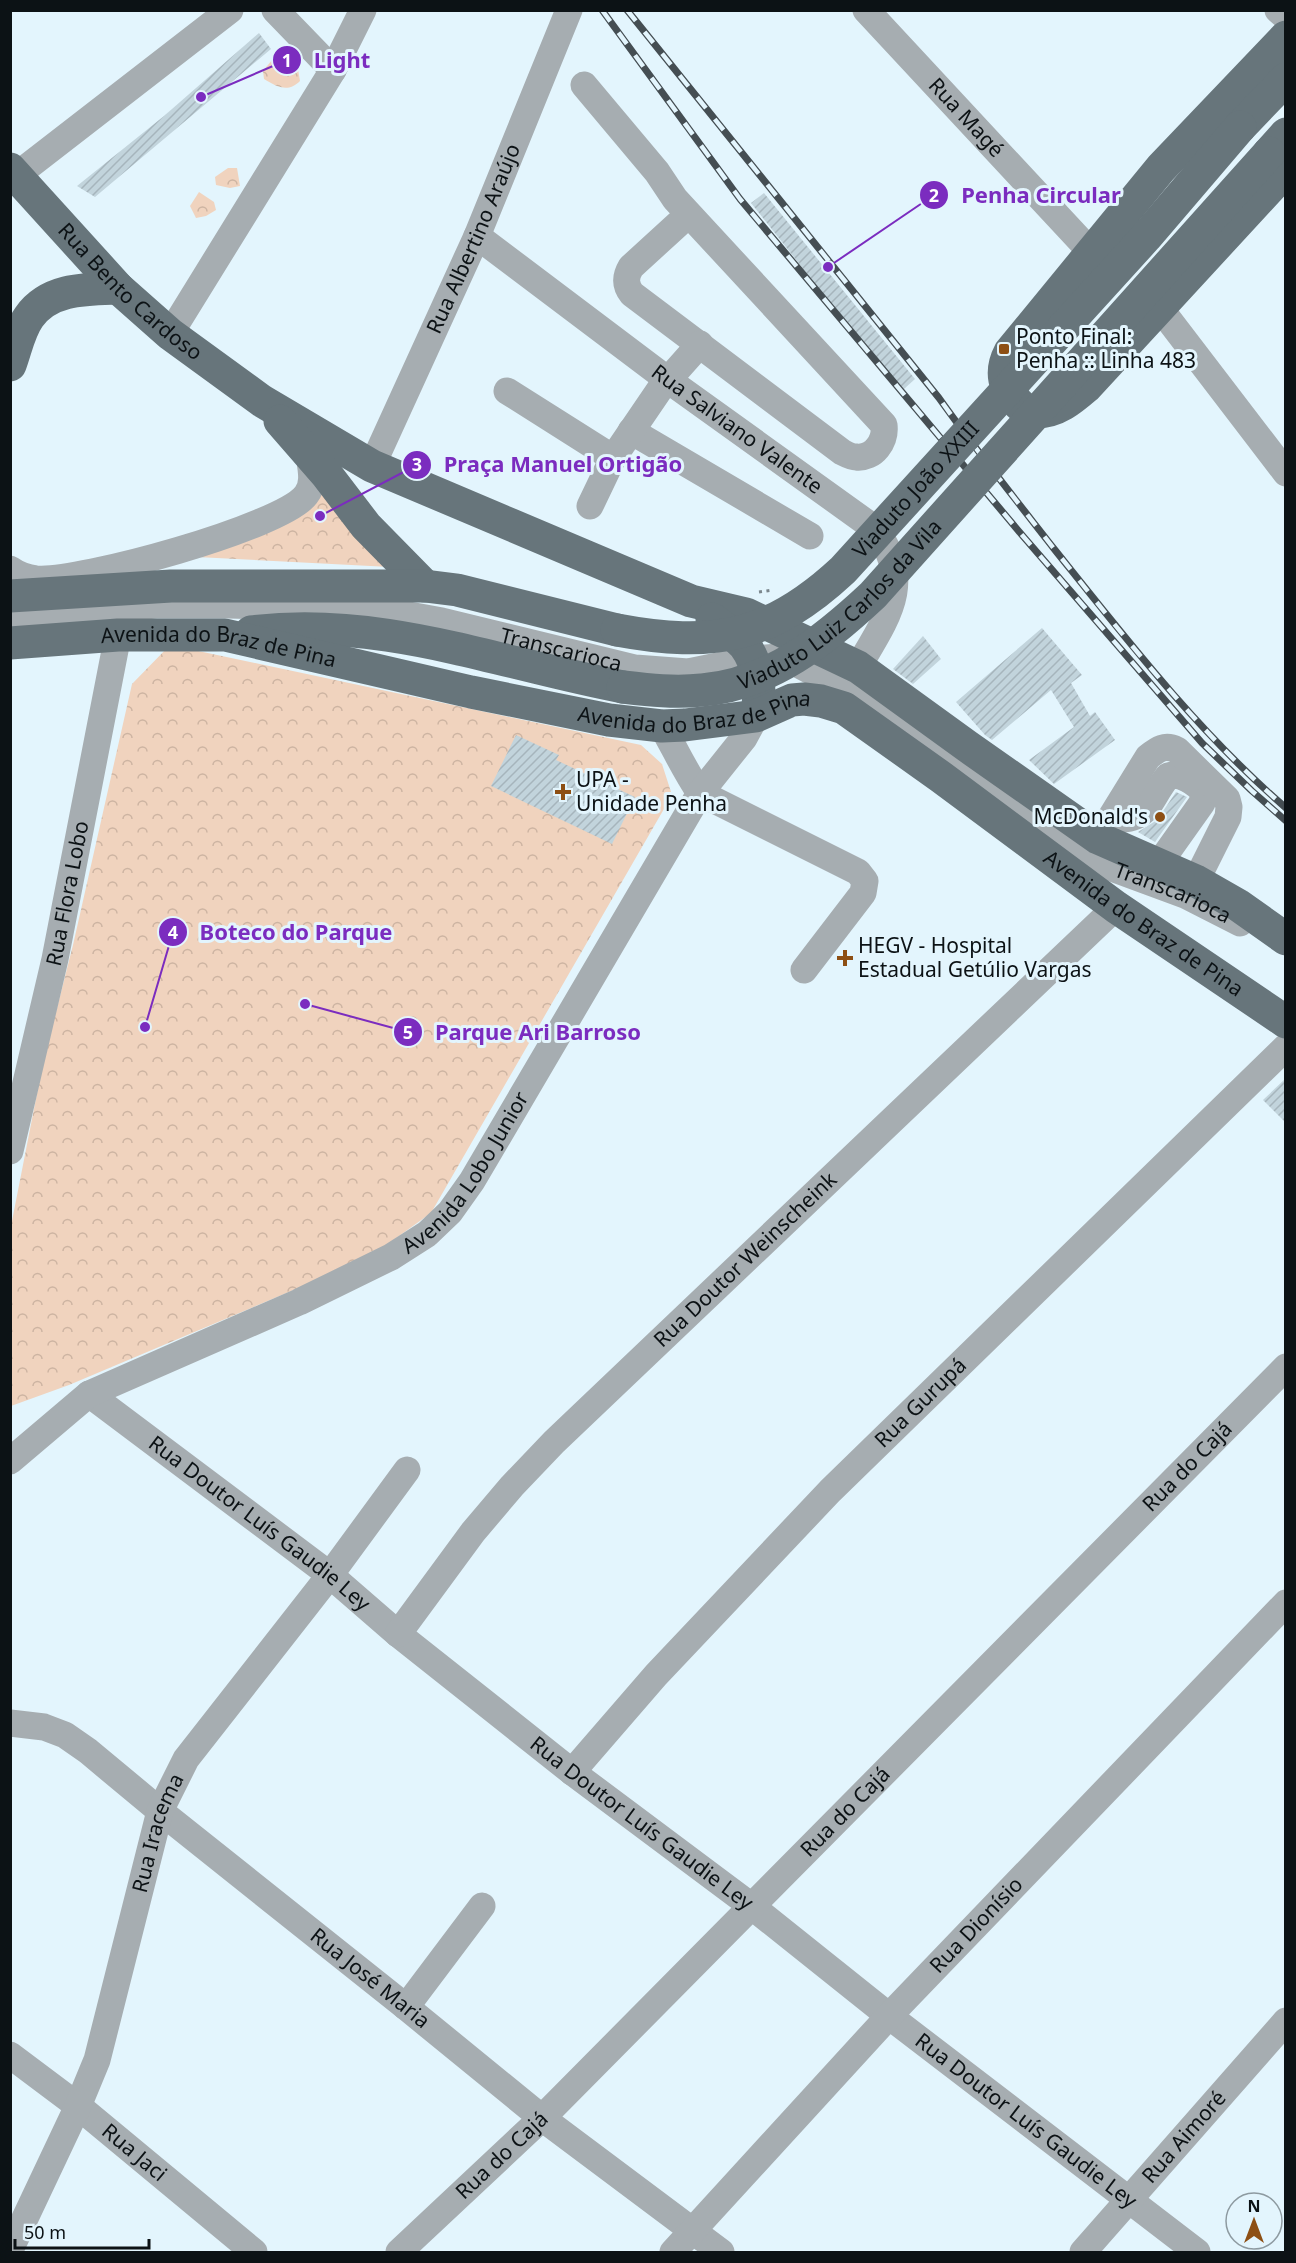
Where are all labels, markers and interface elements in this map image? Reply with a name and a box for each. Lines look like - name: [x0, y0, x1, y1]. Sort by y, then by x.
- callout: Light: [272, 40, 382, 80]
- text: Light: [314, 44, 370, 74]
- text: 1: [282, 48, 292, 72]
- street label: Rua Magé: [923, 71, 1011, 163]
- street label: Rua Albertino Araújo: [419, 139, 526, 338]
- callout: Penha Circular: [919, 175, 1133, 215]
- text: Penha Circular: [961, 179, 1121, 209]
- text: 2: [929, 183, 939, 207]
- street label: Rua Bento Cardoso: [52, 216, 208, 366]
- place label: Ponto Final: Penha :: Linha 483: [1016, 322, 1196, 374]
- marker: Ponto Final: Penha :: Linha 483: [997, 342, 1011, 356]
- street label: Rua Salviano Valente: [646, 357, 829, 500]
- street label: Viaduto João XXIII: [846, 415, 985, 564]
- callout: Praça Manuel Ortigão: [402, 445, 694, 485]
- text: Praça Manuel Ortigão: [444, 448, 682, 478]
- text: 3: [412, 452, 422, 476]
- street label: Viaduto Luiz Carlos da Vila: [734, 513, 947, 696]
- street label: Avenida do Braz de Pina: [100, 620, 339, 673]
- street label: Transcarioca: [498, 621, 625, 677]
- street label: Avenida do Braz de Pina: [575, 684, 813, 739]
- place label: UPA - Unidade Penha: [576, 765, 727, 817]
- marker: UPA - Unidade Penha: [554, 783, 572, 801]
- place label: McDonald's: [1034, 802, 1148, 830]
- marker: McDonald's: [1153, 810, 1167, 824]
- street label: Rua Flora Lobo: [39, 818, 95, 969]
- street label: Avenida do Braz de Pina: [1038, 843, 1249, 1002]
- street label: Transcarioca: [1111, 855, 1236, 929]
- callout: Boteco do Parque: [158, 912, 405, 952]
- text: Boteco do Parque: [200, 916, 392, 946]
- text: 4: [168, 920, 178, 944]
- place label: HEGV - Hospital Estadual Getúlio Vargas: [858, 931, 1092, 983]
- marker: HEGV - Hospital Estadual Getúlio Vargas: [836, 949, 854, 967]
- callout: Parque Ari Barroso: [393, 1012, 653, 1052]
- text: Parque Ari Barroso: [435, 1016, 641, 1046]
- text: 5: [403, 1020, 413, 1044]
- street label: Avenida Lobo Junior: [396, 1086, 535, 1259]
- street label: Rua Doutor Weinscheink: [647, 1165, 843, 1353]
- street label: Rua Gurupá: [868, 1351, 972, 1453]
- street label: Rua do Cajá: [1136, 1415, 1238, 1517]
- street label: Rua Doutor Luís Gaudie Ley: [143, 1429, 377, 1617]
- street label: Rua Doutor Luís Gaudie Ley: [525, 1729, 760, 1916]
- street label: Rua do Cajá: [794, 1760, 896, 1862]
- street label: Rua Iracema: [125, 1768, 190, 1895]
- street label: Rua Dionísio: [923, 1870, 1028, 1979]
- street label: Rua José Maria: [305, 1921, 436, 2034]
- street label: Rua Doutor Luís Gaudie Ley: [910, 2026, 1143, 2214]
- street label: Rua Aimoré: [1135, 2084, 1232, 2189]
- street label: Rua do Cajá: [449, 2105, 553, 2205]
- street label: Rua Jaci: [97, 2117, 173, 2187]
- north arrow: [1224, 2191, 1284, 2251]
- text: N: [1247, 2195, 1261, 2217]
- scale bar: [15, 2212, 148, 2250]
- text: 50 m: [24, 2220, 66, 2244]

